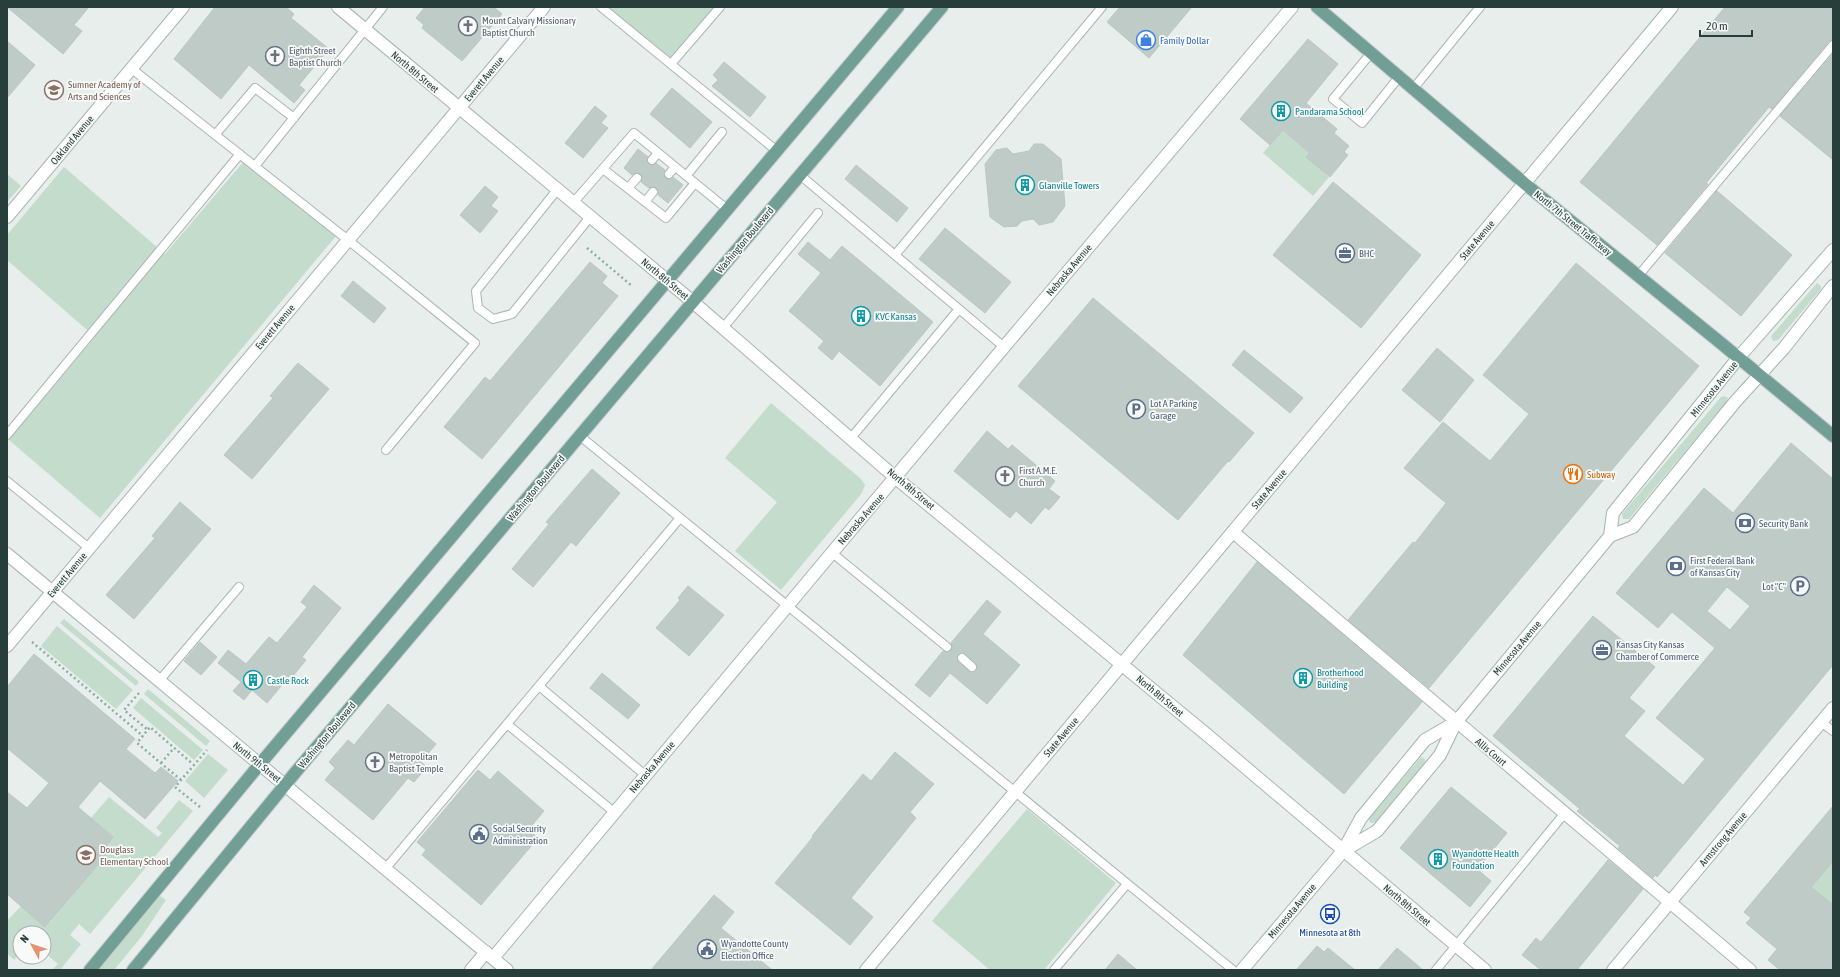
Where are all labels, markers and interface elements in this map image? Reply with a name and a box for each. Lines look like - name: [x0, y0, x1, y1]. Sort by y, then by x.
- scale bar: [1700, 12, 1752, 38]
- church icon: Mount Calvary Missionary Baptist Church: [457, 15, 479, 37]
- place label: Mount Calvary Missionary Baptist Church: [482, 15, 576, 38]
- text: 20 m: [1706, 19, 1728, 33]
- shop icon: Family Dollar: [1135, 29, 1157, 51]
- place label: Family Dollar: [1160, 35, 1210, 46]
- church icon: Eighth Street Baptist Church: [264, 45, 286, 67]
- place label: Eighth Street Baptist Church: [289, 45, 342, 68]
- street label: North 8th Street: [389, 49, 441, 95]
- street label: Everett Avenue: [462, 54, 506, 104]
- school or university icon: Sumner Academy of Arts and Sciences: [43, 79, 65, 101]
- place label: Sumner Academy of Arts and Sciences: [68, 79, 141, 102]
- building icon: Pandarama School: [1270, 100, 1292, 122]
- place label: Pandarama School: [1295, 106, 1364, 117]
- street label: Oakland Avenue: [48, 113, 96, 167]
- building icon: Glanville Towers: [1014, 174, 1036, 196]
- place label: Glanville Towers: [1039, 180, 1100, 191]
- street label: North 7th Street Trafficway: [1532, 188, 1614, 258]
- street label: Washington Boulevard: [714, 205, 776, 275]
- street label: State Avenue: [1457, 218, 1497, 262]
- street label: Nebraska Avenue: [1044, 242, 1094, 298]
- office icon: BHC: [1334, 242, 1356, 264]
- place label: BHC: [1359, 248, 1375, 259]
- street label: North 8th Street: [639, 256, 691, 302]
- street label: Everett Avenue: [253, 302, 297, 352]
- building icon: KVC Kansas: [850, 305, 872, 327]
- place label: KVC Kansas: [875, 311, 917, 322]
- street label: Minnesota Avenue: [1688, 359, 1740, 419]
- parking icon: Lot A Parking Garage: [1125, 398, 1147, 420]
- place label: Lot A Parking Garage: [1150, 398, 1198, 421]
- street label: Washington Boulevard: [505, 453, 567, 523]
- restaurant icon: Subway: [1562, 463, 1584, 485]
- church icon: First A.M.E. Church: [994, 465, 1016, 487]
- place label: First A.M.E. Church: [1019, 465, 1057, 488]
- street label: North 8th Street: [885, 466, 937, 512]
- street label: State Avenue: [1249, 467, 1289, 511]
- place label: Subway: [1587, 469, 1615, 480]
- street label: Nebraska Avenue: [836, 491, 887, 547]
- bank icon: Security Bank: [1734, 512, 1756, 534]
- place label: Security Bank: [1759, 518, 1809, 529]
- street label: Everett Avenue: [45, 550, 89, 600]
- bank icon: First Federal Bank of Kansas City: [1665, 555, 1687, 577]
- place label: First Federal Bank of Kansas City: [1690, 555, 1755, 578]
- parking icon: Lot "C": [1789, 575, 1811, 597]
- place label: Lot "C": [1762, 581, 1786, 592]
- street label: Minnesota Avenue: [1491, 618, 1543, 678]
- office icon: Kansas City Kansas Chamber of Commerce: [1591, 639, 1613, 661]
- place label: Kansas City Kansas Chamber of Commerce: [1616, 639, 1699, 662]
- building icon: Brotherhood Building: [1292, 667, 1314, 689]
- place label: Brotherhood Building: [1317, 667, 1364, 690]
- building icon: Castle Rock: [242, 669, 264, 691]
- street label: North 8th Street: [1134, 673, 1186, 719]
- place label: Castle Rock: [267, 675, 309, 686]
- street label: Washington Boulevard: [296, 700, 358, 770]
- street label: State Avenue: [1041, 715, 1081, 759]
- street label: Allis Court: [1473, 736, 1509, 768]
- street label: North 9th Street: [231, 739, 283, 785]
- street label: Nebraska Avenue: [627, 739, 677, 795]
- church icon: Metropolitan Baptist Temple: [364, 751, 386, 773]
- place label: Metropolitan Baptist Temple: [389, 751, 444, 774]
- street label: Armstrong Avenue: [1697, 809, 1749, 868]
- public building icon: Social Security Administration: [468, 823, 490, 845]
- place label: Social Security Administration: [493, 823, 548, 846]
- school or university icon: Douglass Elementary School: [75, 844, 97, 866]
- place label: Douglass Elementary School: [100, 844, 169, 867]
- building icon: Wyandotte Health Foundation: [1427, 848, 1449, 870]
- place label: Wyandotte Health Foundation: [1452, 848, 1519, 871]
- street label: Minnesota Avenue: [1266, 881, 1318, 941]
- street label: North 8th Street: [1381, 882, 1433, 928]
- bus stop icon: Minnesota at 8th: [1319, 903, 1341, 925]
- north arrow: [12, 925, 52, 965]
- place label: Minnesota at 8th: [1299, 927, 1361, 938]
- text: N: [18, 932, 31, 945]
- public building icon: Wyandotte County Election Office: [696, 938, 718, 960]
- place label: Wyandotte County Election Office: [721, 938, 789, 961]

